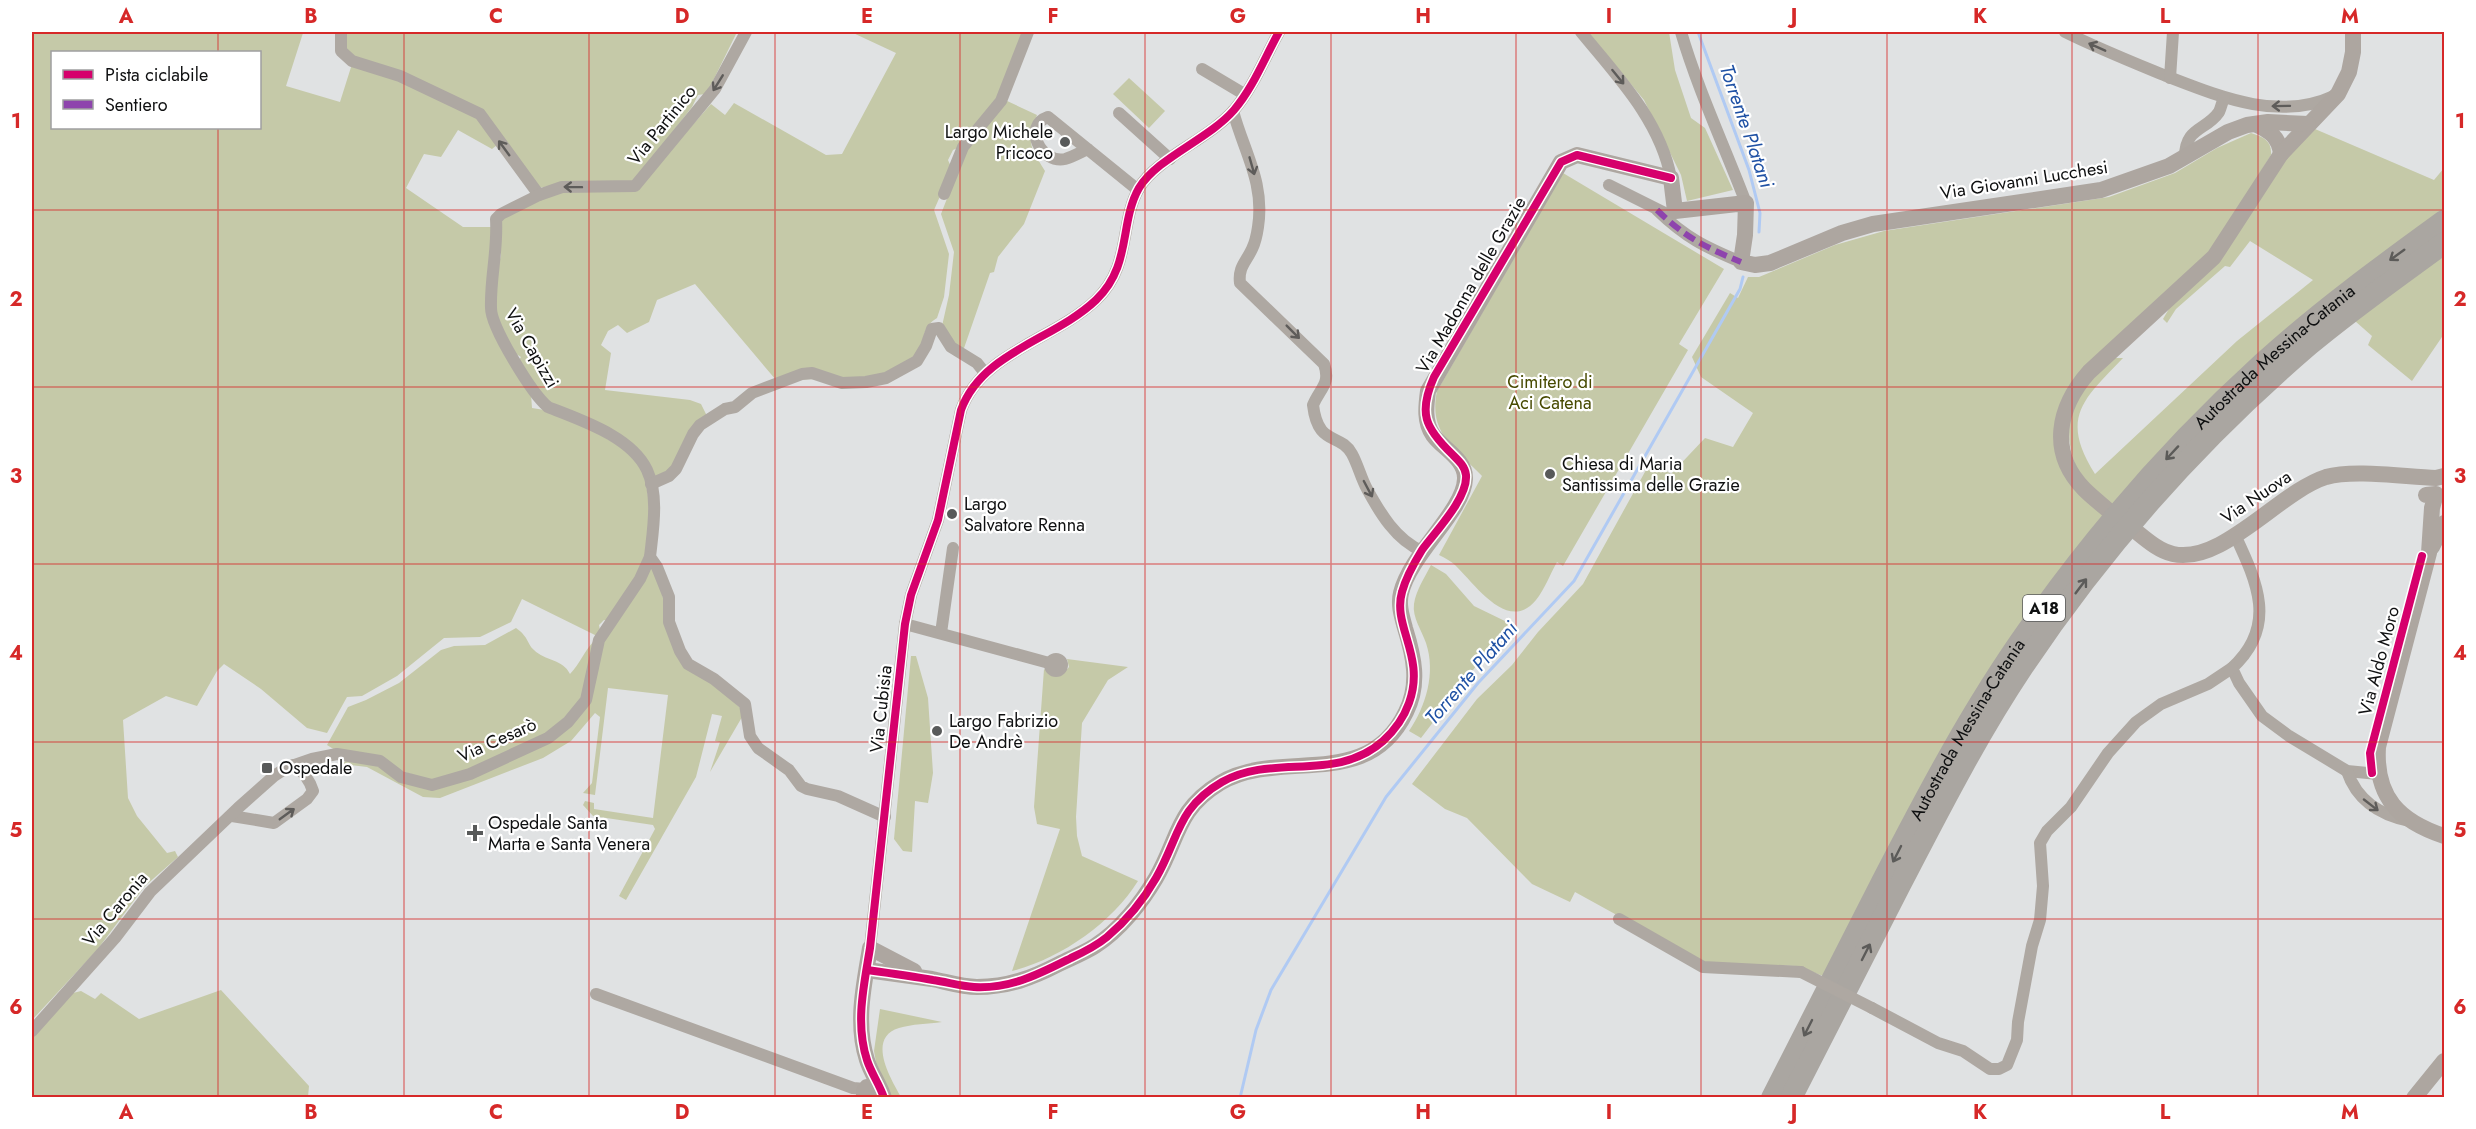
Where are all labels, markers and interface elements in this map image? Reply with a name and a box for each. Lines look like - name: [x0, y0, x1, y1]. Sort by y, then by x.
- text: A: [118, 2, 134, 31]
- text: B: [304, 2, 318, 31]
- text: C: [489, 2, 503, 31]
- text: D: [675, 2, 689, 31]
- text: E: [861, 2, 873, 31]
- text: F: [1047, 2, 1059, 31]
- text: G: [1230, 2, 1246, 31]
- text: H: [1415, 2, 1431, 31]
- text: I: [1606, 2, 1612, 31]
- text: J: [1787, 2, 1797, 31]
- text: K: [1973, 2, 1987, 31]
- text: L: [2160, 2, 2171, 31]
- text: M: [2341, 2, 2359, 31]
- one-way arrow: [2088, 40, 2106, 51]
- legend: [51, 51, 261, 129]
- water label: Torrente Platani: [1712, 61, 1781, 193]
- text: Pista ciclabile: [105, 62, 208, 88]
- one-way arrow: [1611, 69, 1625, 84]
- one-way arrow: [711, 74, 723, 91]
- street label: Via Partinico: [622, 79, 703, 171]
- text: Sentiero: [105, 92, 168, 118]
- one-way arrow: [2272, 100, 2292, 111]
- text: 1: [11, 107, 21, 136]
- text: 1: [2455, 107, 2465, 136]
- place label: Largo Michele Pricoco: [945, 119, 1053, 166]
- marker: Largo Michele Pricoco: [1058, 135, 1072, 149]
- one-way arrow: [498, 140, 510, 156]
- street label: Via Giovanni Lucchesi: [1938, 154, 2110, 206]
- one-way arrow: [1247, 156, 1258, 175]
- one-way arrow: [563, 181, 583, 193]
- street label: Via Madonna delle Grazie: [1410, 192, 1532, 378]
- one-way arrow: [2390, 249, 2406, 261]
- street label: Autostrada Messina-Catania: [2188, 278, 2361, 435]
- text: 2: [9, 285, 23, 314]
- text: 2: [2453, 285, 2467, 314]
- street label: Via Capizzi: [499, 303, 565, 393]
- one-way arrow: [1285, 325, 1300, 340]
- park label: Cimitero di Aci Catena: [1507, 369, 1593, 416]
- one-way arrow: [2165, 445, 2179, 460]
- place label: Chiesa di Maria Santissima delle Grazie: [1562, 451, 1740, 498]
- text: 3: [10, 462, 22, 491]
- text: 3: [2454, 462, 2466, 491]
- street label: Via Nuova: [2216, 464, 2296, 530]
- marker: Chiesa di Maria Santissima delle Grazie: [1543, 467, 1557, 481]
- one-way arrow: [1362, 480, 1374, 497]
- place label: Largo Salvatore Renna: [964, 491, 1085, 538]
- marker: Largo Salvatore Renna: [945, 507, 959, 521]
- one-way arrow: [2075, 578, 2088, 594]
- road number: A18: [2023, 595, 2065, 621]
- street label: Via Aldo Moro: [2352, 603, 2406, 719]
- water label: Torrente Platani: [1418, 615, 1525, 731]
- street label: Autostrada Messina-Catania: [1903, 633, 2031, 825]
- text: 4: [9, 639, 23, 668]
- text: 4: [2453, 639, 2467, 668]
- street label: Via Cubisia: [863, 664, 899, 754]
- place label: Largo Fabrizio De Andrè: [949, 708, 1058, 755]
- street label: Via Cesarò: [453, 711, 541, 769]
- marker: Largo Fabrizio De Andrè: [930, 724, 944, 738]
- place label: Ospedale: [279, 755, 352, 781]
- marker: Ospedale: [260, 761, 274, 775]
- one-way arrow: [2363, 798, 2379, 811]
- one-way arrow: [279, 808, 295, 820]
- place label: Ospedale Santa Marta e Santa Venera: [488, 810, 650, 857]
- text: 5: [10, 816, 23, 845]
- text: 5: [2454, 816, 2467, 845]
- marker: Ospedale Santa Marta e Santa Venera: [466, 824, 484, 842]
- one-way arrow: [1890, 845, 1902, 863]
- street label: Via Caronia: [76, 866, 154, 952]
- one-way arrow: [1860, 943, 1872, 961]
- text: 6: [9, 993, 23, 1022]
- text: 6: [2453, 993, 2467, 1022]
- one-way arrow: [1801, 1019, 1813, 1037]
- text: A: [118, 1098, 134, 1127]
- text: B: [304, 1098, 318, 1127]
- text: C: [489, 1098, 503, 1127]
- text: D: [675, 1098, 689, 1127]
- text: E: [861, 1098, 873, 1127]
- text: F: [1047, 1098, 1059, 1127]
- text: G: [1230, 1098, 1246, 1127]
- text: H: [1415, 1098, 1431, 1127]
- text: I: [1606, 1098, 1612, 1127]
- text: J: [1787, 1098, 1797, 1127]
- text: K: [1973, 1098, 1987, 1127]
- text: L: [2160, 1098, 2171, 1127]
- text: M: [2341, 1098, 2359, 1127]

